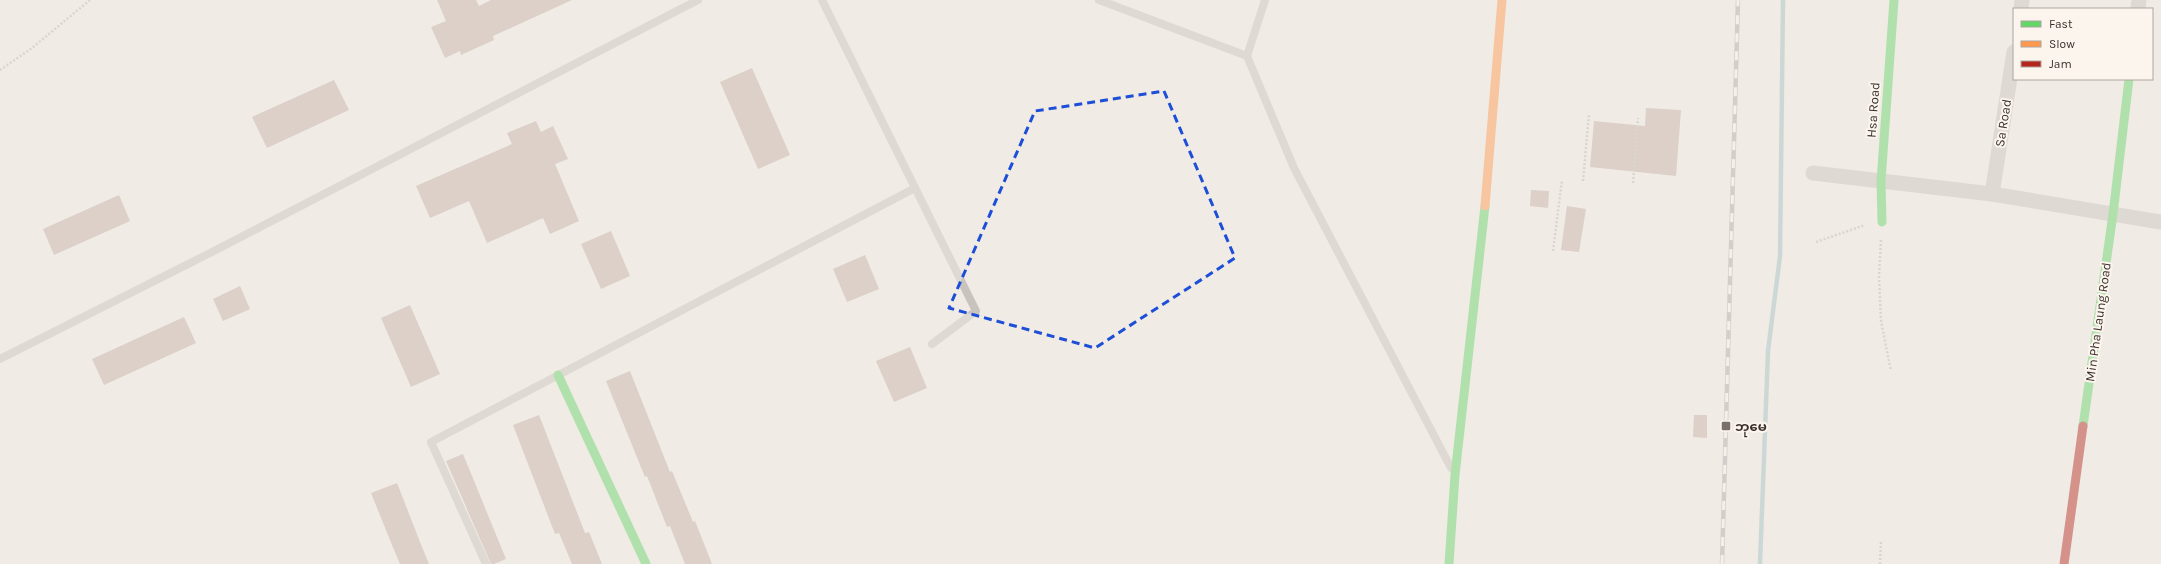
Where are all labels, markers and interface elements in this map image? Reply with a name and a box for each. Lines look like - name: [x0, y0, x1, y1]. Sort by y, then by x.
- legend: [2013, 8, 2153, 80]
- text: Fast: [2049, 17, 2073, 31]
- text: Slow: [2049, 37, 2075, 51]
- text: Jam: [2049, 57, 2072, 71]
- street label: Hsa Road: [1864, 82, 1882, 138]
- street label: Sa Road: [1992, 98, 2014, 148]
- street label: Min Pha Laung Road: [2082, 261, 2114, 383]
- place label: ဘုမေ: [1735, 419, 1767, 438]
- marker: ဘုမေ: [1720, 420, 1732, 432]

